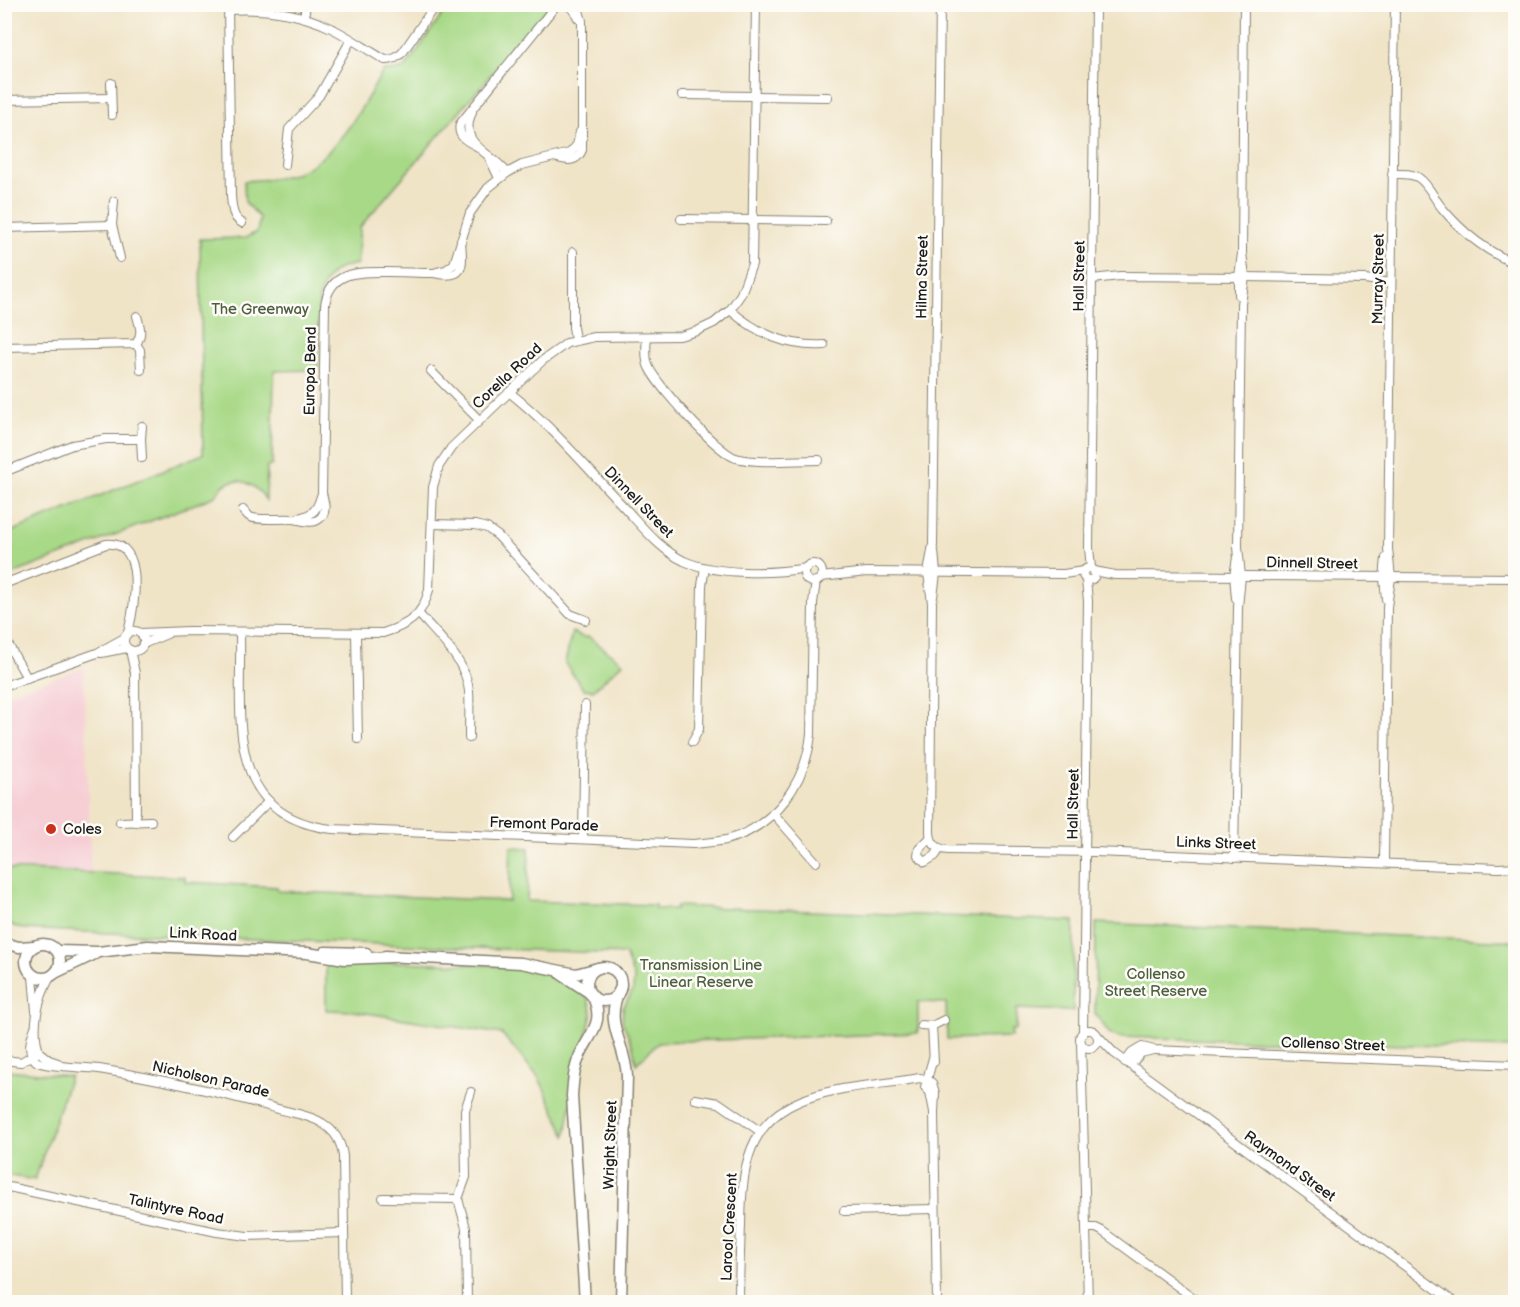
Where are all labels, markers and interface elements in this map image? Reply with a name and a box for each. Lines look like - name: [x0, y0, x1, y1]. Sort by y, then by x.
- street label: Murray Street: [1368, 233, 1389, 325]
- street label: Hilma Street: [912, 235, 933, 319]
- street label: Hall Street: [1069, 240, 1090, 312]
- park label: The Greenway: [211, 300, 309, 319]
- street label: Europa Bend: [300, 326, 321, 416]
- street label: Corella Road: [468, 339, 546, 414]
- street label: Dinnell Street: [600, 463, 678, 542]
- street label: Dinnell Street: [1266, 553, 1358, 574]
- street label: Hall Street: [1063, 768, 1084, 840]
- street label: Fremont Parade: [489, 813, 599, 836]
- place label: Coles: [63, 820, 102, 839]
- marker: Coles: [44, 822, 58, 836]
- street label: Links Street: [1176, 833, 1257, 854]
- street label: Link Road: [168, 923, 238, 946]
- park label: Transmission Line Linear Reserve: [640, 956, 762, 992]
- park label: Collenso Street Reserve: [1105, 965, 1207, 1001]
- street label: Collenso Street: [1281, 1033, 1386, 1056]
- street label: Nicholson Parade: [150, 1057, 271, 1102]
- street label: Wright Street: [599, 1100, 622, 1190]
- street label: Raymond Street: [1240, 1127, 1340, 1206]
- street label: Larool Crescent: [717, 1172, 742, 1282]
- street label: Talintyre Road: [126, 1190, 225, 1229]

